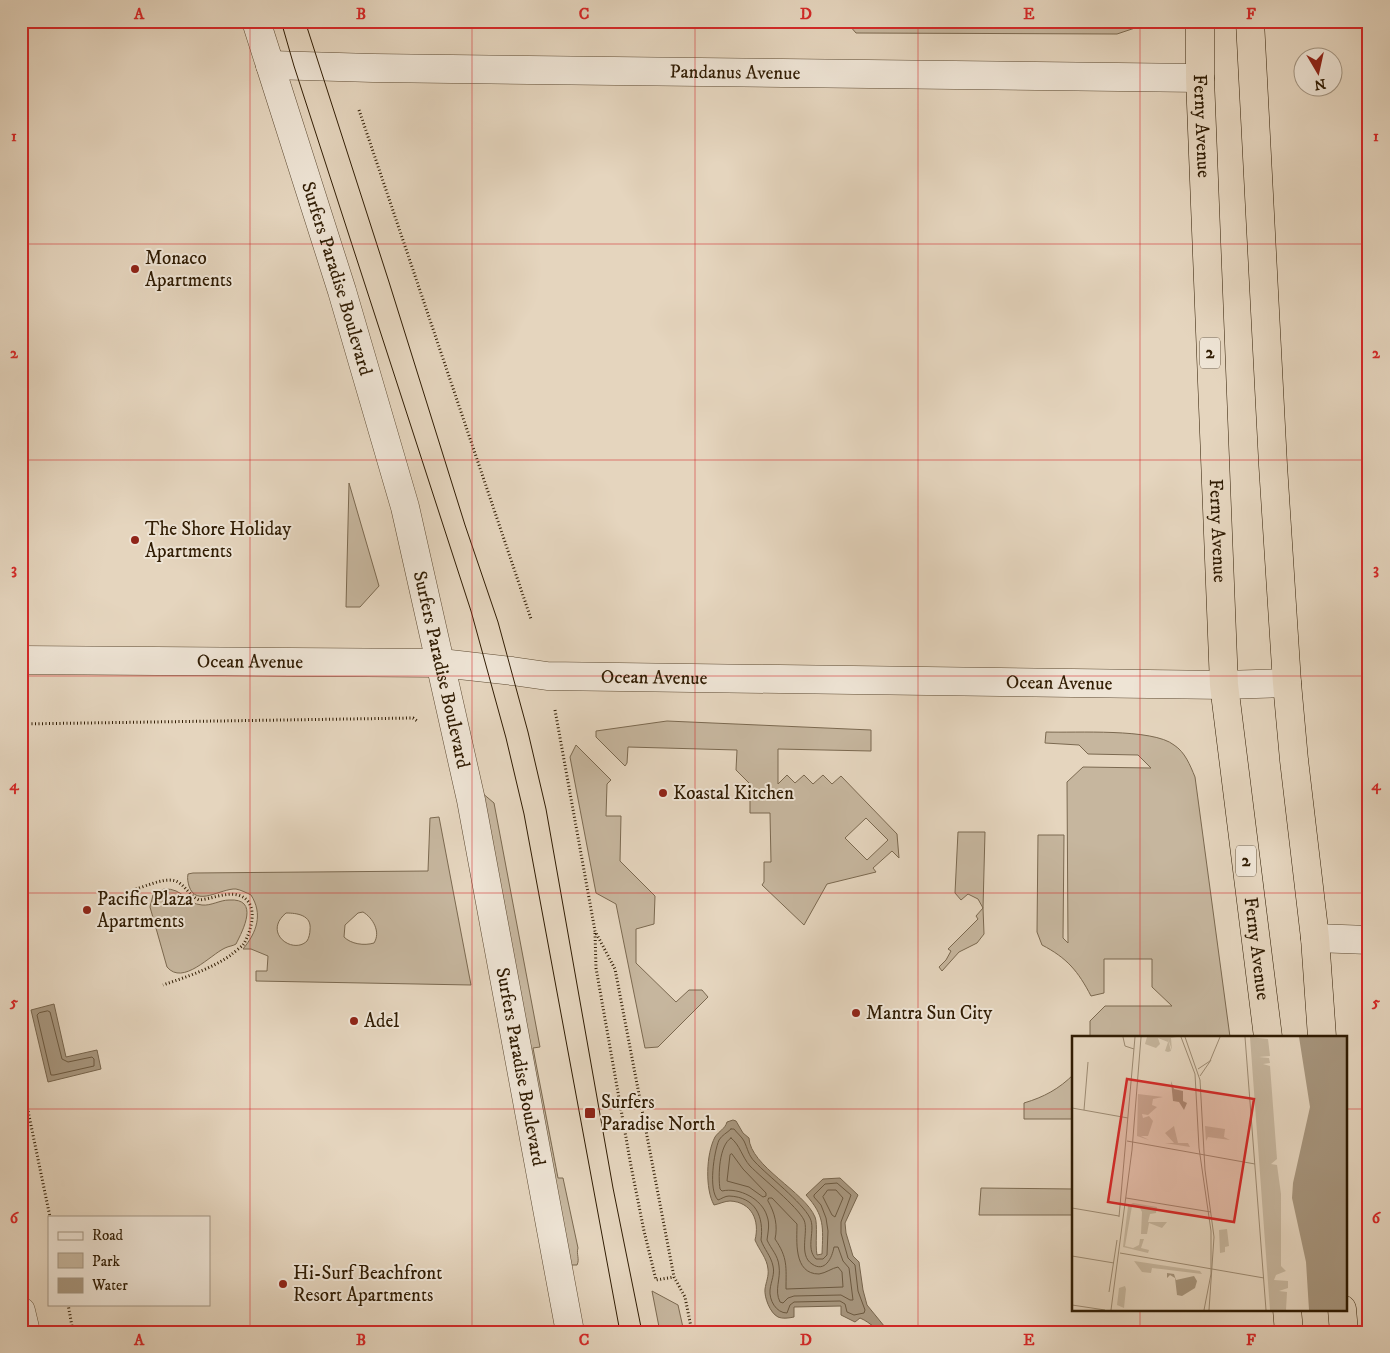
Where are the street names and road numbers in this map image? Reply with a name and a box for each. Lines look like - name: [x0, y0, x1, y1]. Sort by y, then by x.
- street label: Pandanus Avenue: [669, 60, 801, 85]
- street label: Ferny Avenue: [1188, 74, 1215, 178]
- street label: Surfers Paradise Boulevard: [296, 179, 378, 379]
- road number: 2: [1200, 338, 1220, 368]
- street label: Ferny Avenue: [1204, 478, 1231, 583]
- street label: Surfers Paradise Boulevard: [408, 569, 475, 771]
- street label: Ocean Avenue: [197, 650, 303, 674]
- street label: Ocean Avenue: [601, 665, 708, 690]
- street label: Ocean Avenue: [1006, 671, 1113, 695]
- road number: 2: [1236, 846, 1256, 876]
- street label: Ferny Avenue: [1239, 896, 1275, 1002]
- street label: Surfers Paradise Boulevard: [491, 966, 550, 1168]

